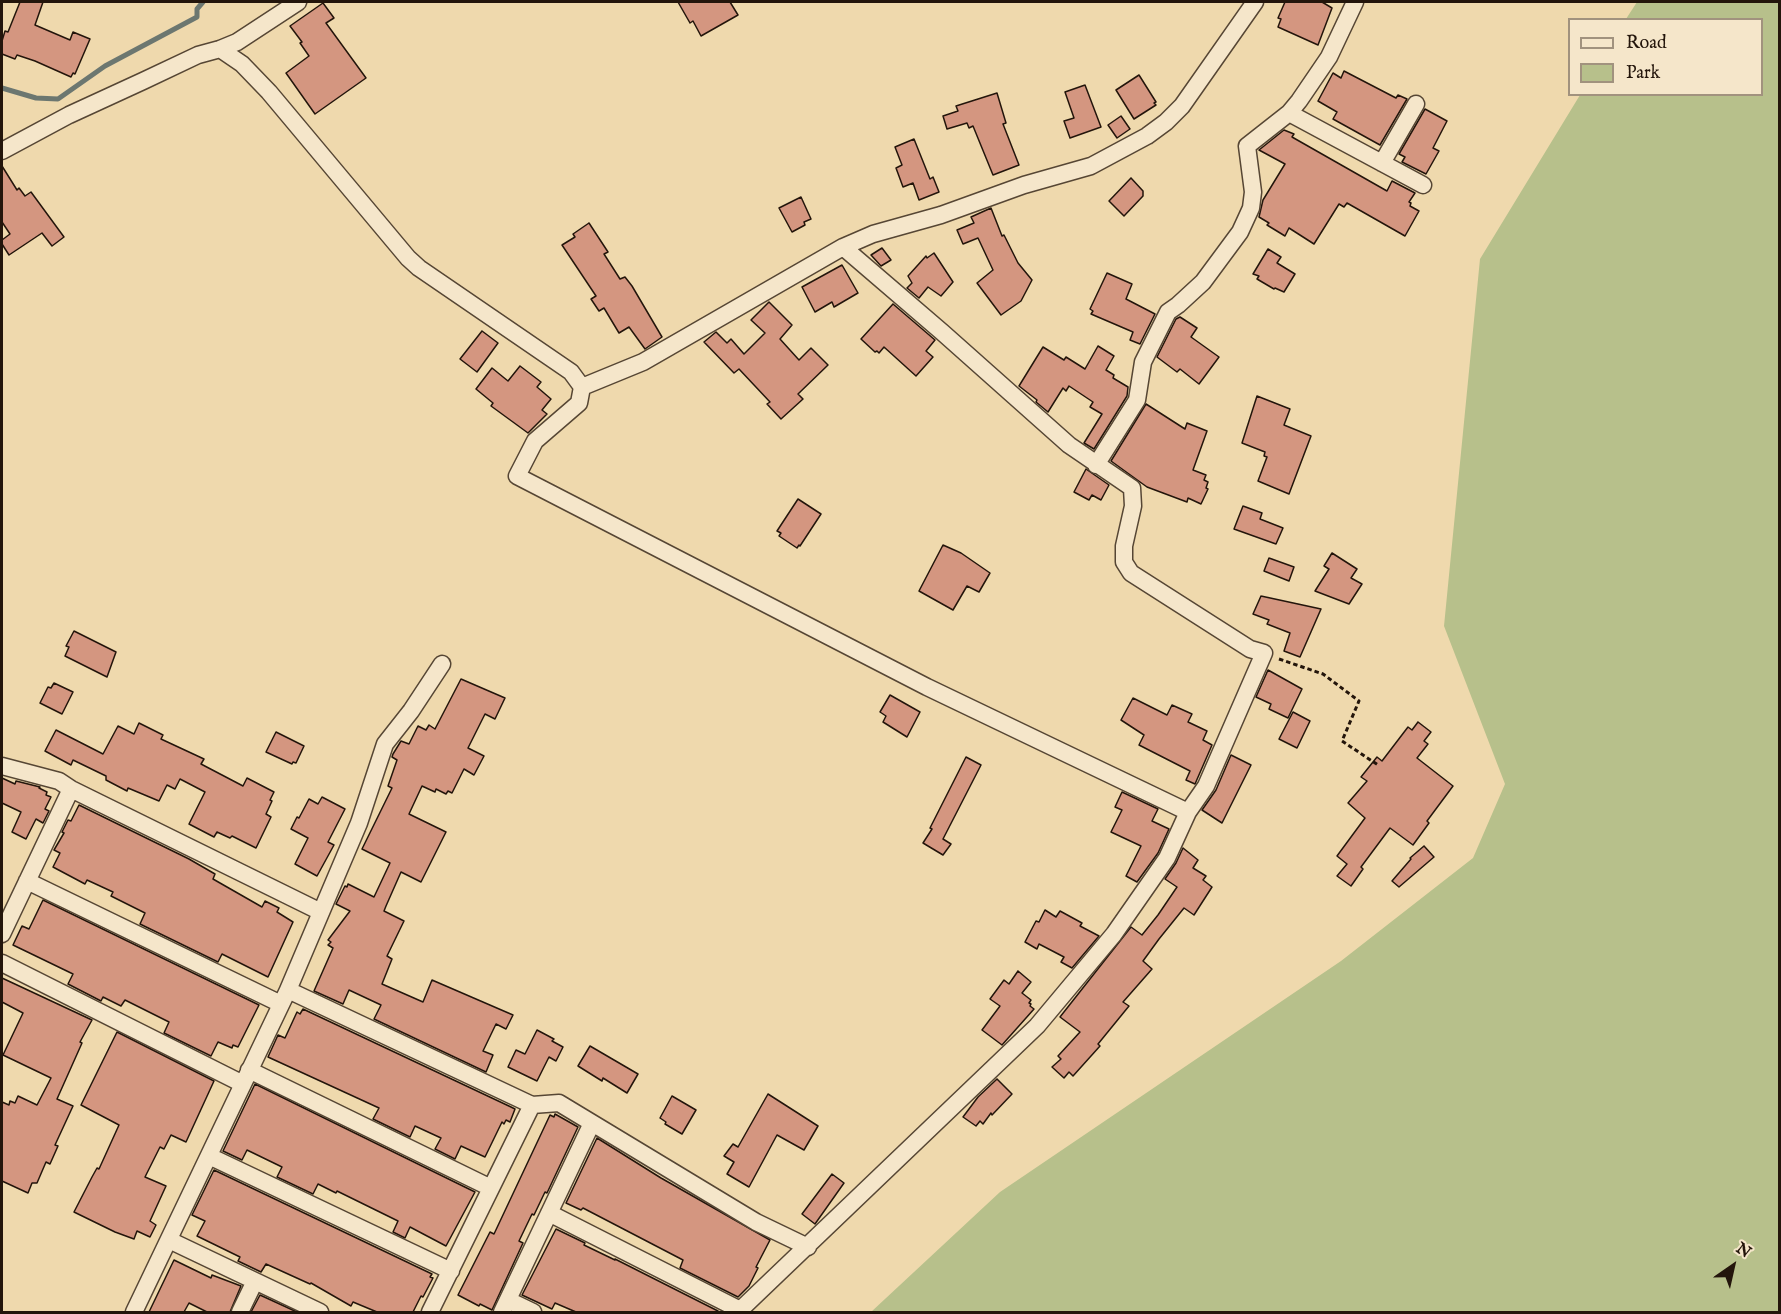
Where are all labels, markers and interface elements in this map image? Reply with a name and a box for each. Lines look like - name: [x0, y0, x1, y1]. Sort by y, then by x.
- legend: [1568, 18, 1763, 96]
- text: Road: [1626, 32, 1667, 55]
- text: Park: [1626, 62, 1660, 85]
- north arrow: [1703, 1236, 1763, 1296]
- text: N: [1732, 1239, 1754, 1263]

